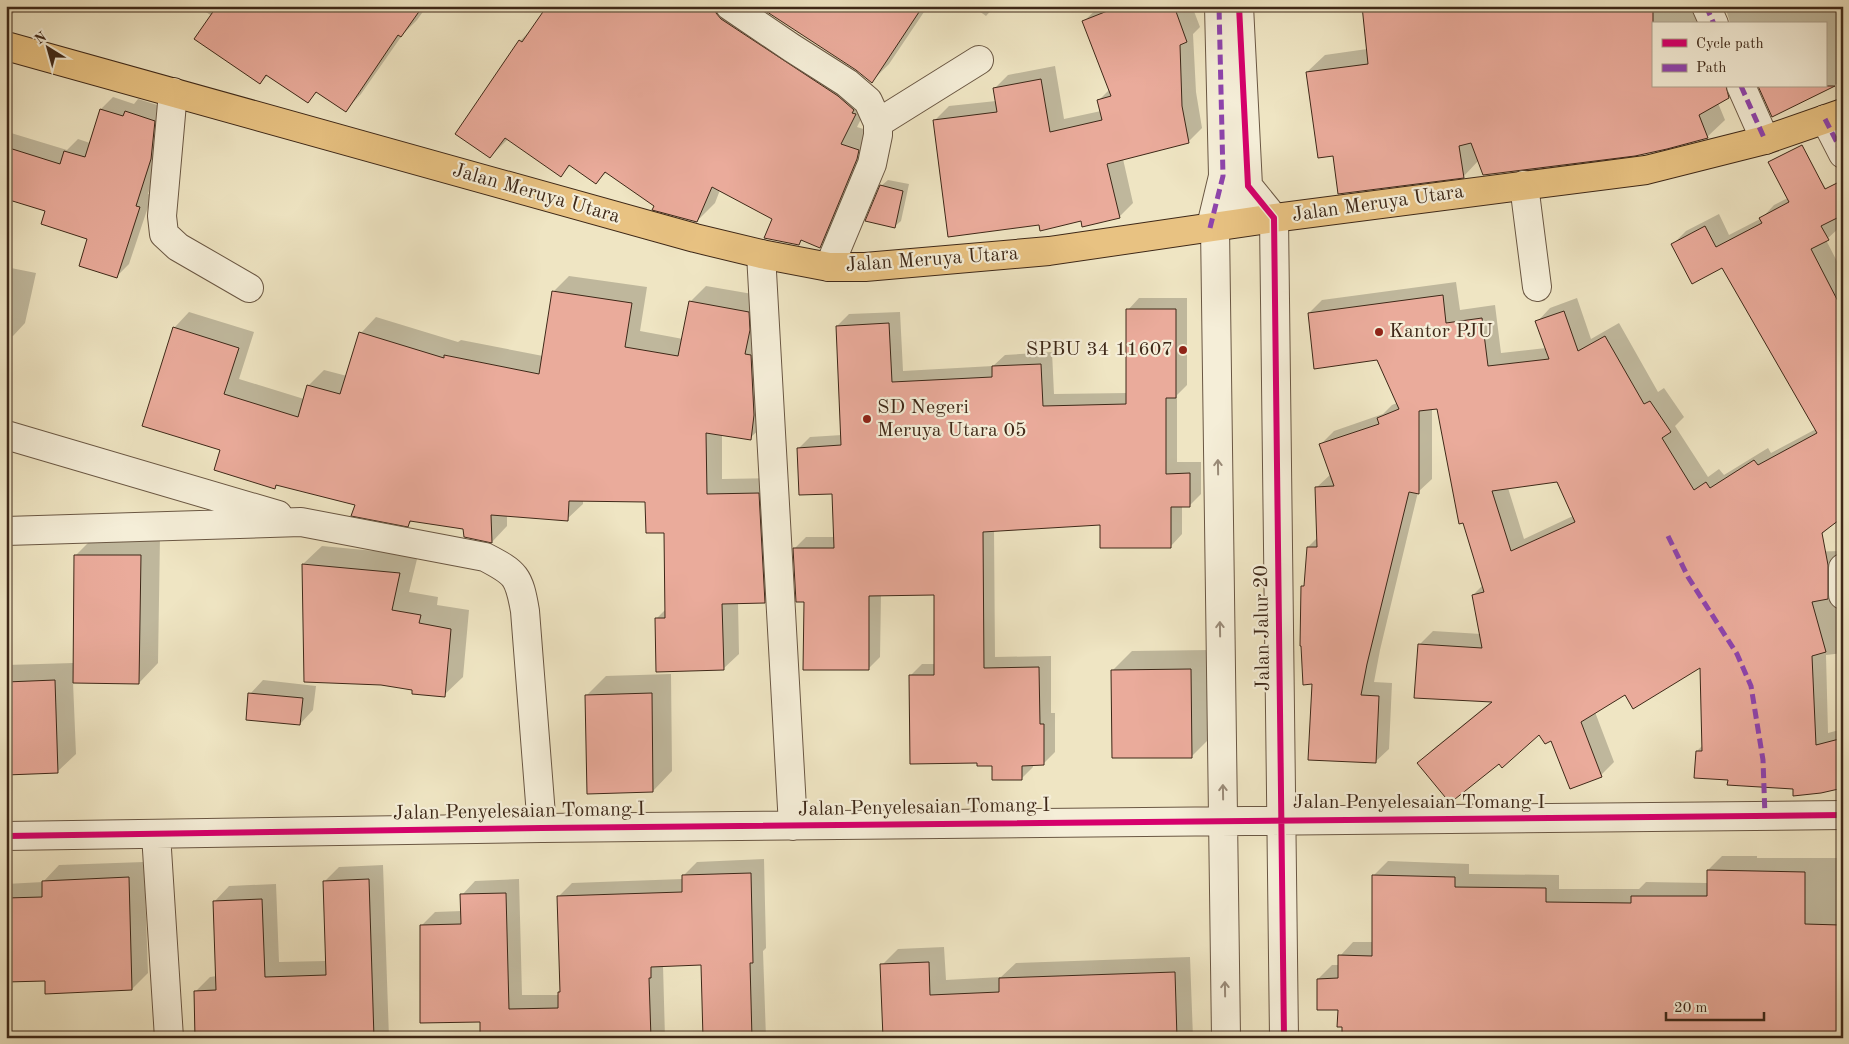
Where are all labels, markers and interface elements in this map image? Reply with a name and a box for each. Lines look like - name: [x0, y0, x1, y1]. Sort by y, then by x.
- north arrow: [22, 22, 72, 72]
- legend: [1652, 22, 1826, 88]
- text: N: [32, 29, 50, 47]
- text: Cycle path: [1696, 37, 1764, 52]
- text: Path: [1696, 61, 1726, 76]
- street label: Jalan Meruya Utara: [450, 161, 622, 228]
- street label: Jalan Meruya Utara: [1291, 182, 1465, 226]
- street label: Jalan Meruya Utara: [845, 244, 1019, 276]
- place label: Kantor PJU: [1389, 322, 1493, 342]
- marker: Kantor PJU: [1373, 326, 1385, 338]
- place label: SPBU 34 11607: [1026, 340, 1173, 360]
- marker: SPBU 34 11607: [1177, 344, 1189, 356]
- place label: SD Negeri Meruya Utara 05: [877, 398, 1027, 441]
- marker: SD Negeri Meruya Utara 05: [861, 413, 873, 425]
- one-way arrow: [1213, 459, 1223, 475]
- street label: Jalan Jalur 20: [1252, 565, 1274, 691]
- one-way arrow: [1215, 621, 1225, 638]
- one-way arrow: [1218, 784, 1227, 800]
- street label: Jalan Penyelesaian Tomang I: [1293, 793, 1545, 813]
- street label: Jalan Penyelesaian Tomang I: [798, 796, 1050, 820]
- street label: Jalan Penyelesaian Tomang I: [393, 800, 645, 824]
- one-way arrow: [1220, 981, 1230, 998]
- scale bar: [1666, 989, 1764, 1021]
- text: 20 m: [1674, 1001, 1708, 1016]

